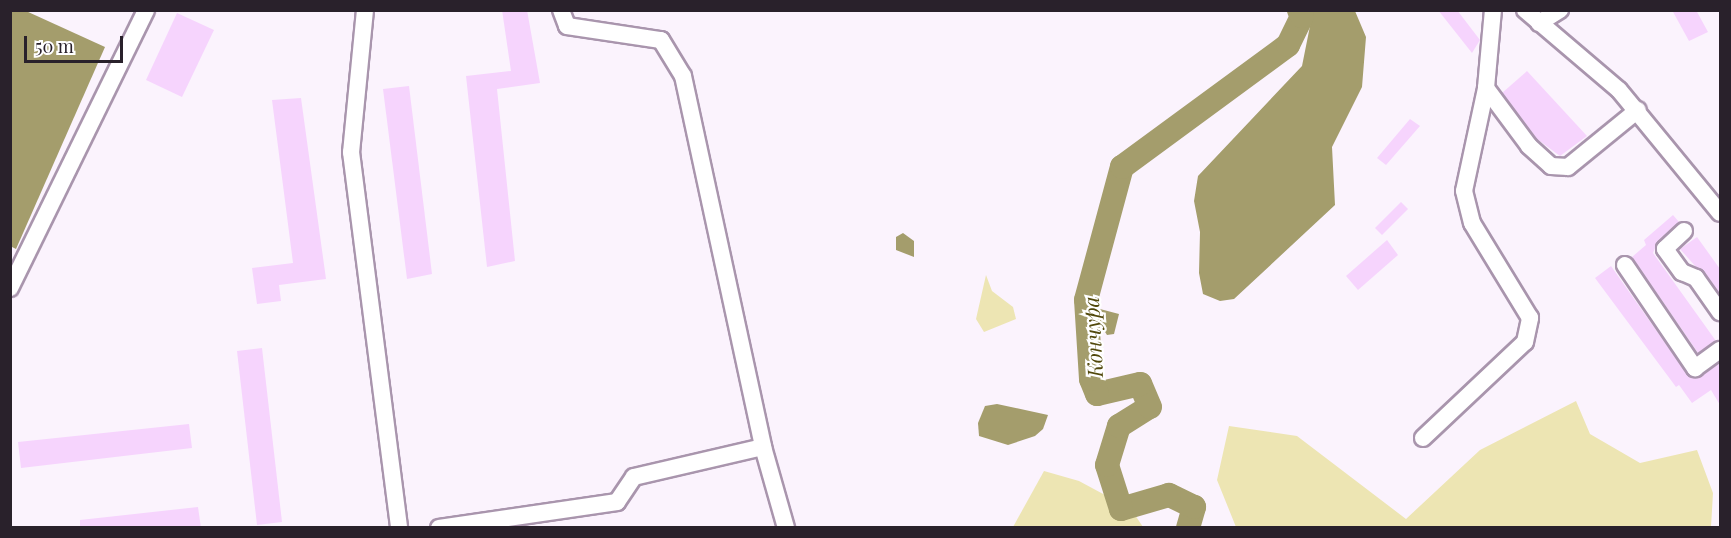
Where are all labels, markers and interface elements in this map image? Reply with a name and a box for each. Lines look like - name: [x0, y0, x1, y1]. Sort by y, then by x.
- scale bar: [27, 24, 126, 62]
- text: 50 m: [35, 34, 74, 58]
- water label: Кончура: [1077, 296, 1107, 378]

